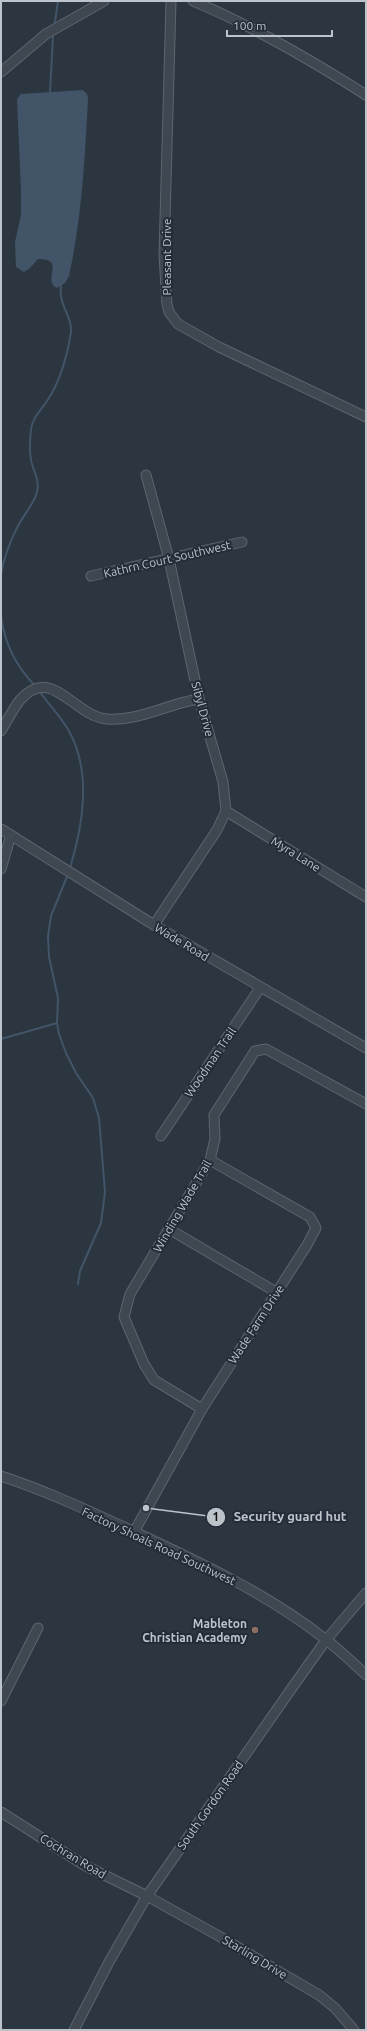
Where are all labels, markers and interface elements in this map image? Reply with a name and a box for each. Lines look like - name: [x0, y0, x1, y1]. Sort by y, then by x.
- scale bar: [227, 12, 332, 38]
- text: 100 m: [233, 19, 266, 32]
- street label: Pleasant Drive: [160, 218, 173, 296]
- street label: Kathrn Court Southwest: [102, 538, 232, 580]
- street label: Sibyl Drive: [189, 680, 217, 738]
- street label: Myra Lane: [269, 834, 323, 874]
- street label: Wade Road: [152, 921, 212, 963]
- street label: Woodman Trail: [182, 1025, 238, 1099]
- street label: Winding Wade Trail: [150, 1158, 214, 1254]
- street label: Wade Farm Drive: [226, 1282, 286, 1366]
- callout: Security guard hut: [206, 1504, 355, 1529]
- street label: Factory Shoals Road Southwest: [80, 1505, 238, 1588]
- text: Security guard hut: [234, 1509, 347, 1523]
- text: 1: [213, 1510, 219, 1523]
- place label: Mableton Christian Academy: [142, 1617, 248, 1644]
- marker: Mableton Christian Academy: [250, 1625, 260, 1635]
- street label: South Gordon Road: [174, 1758, 246, 1852]
- street label: Cochran Road: [38, 1831, 108, 1881]
- street label: Starling Drive: [221, 1933, 289, 1981]

